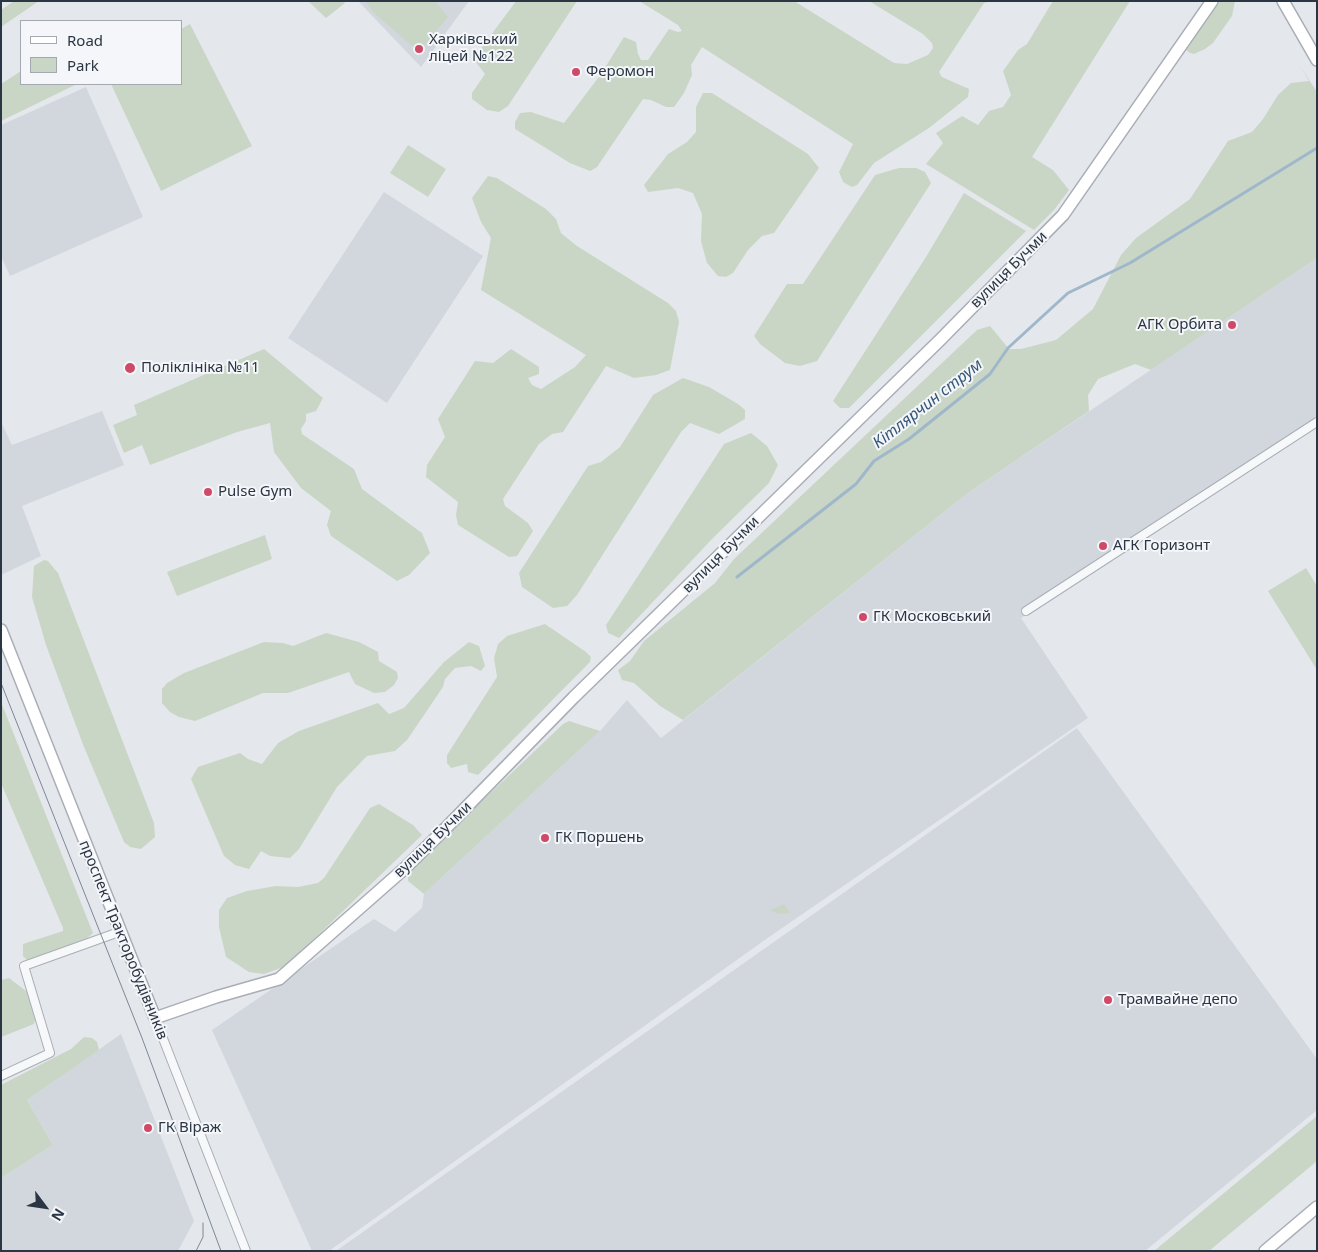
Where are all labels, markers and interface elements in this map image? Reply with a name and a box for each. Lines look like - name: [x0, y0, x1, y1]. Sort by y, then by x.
- legend: [20, 20, 182, 85]
- text: Road: [67, 30, 103, 50]
- place label: Харківський ліцей №122: [429, 31, 518, 66]
- marker: Харківський ліцей №122: [413, 43, 425, 55]
- text: Park: [67, 55, 99, 75]
- place label: Феромон: [586, 63, 654, 81]
- marker: Феромон: [570, 66, 582, 78]
- street label: вулиця Бучми: [967, 228, 1051, 312]
- place label: АГК Орбита: [1137, 316, 1222, 334]
- marker: АГК Орбита: [1226, 319, 1238, 331]
- water label: Кітлярчин струм: [869, 355, 987, 453]
- place label: Поліклініка №11: [141, 359, 260, 377]
- marker: Поліклініка №11: [123, 361, 137, 375]
- place label: Pulse Gym: [218, 483, 292, 501]
- marker: Pulse Gym: [202, 486, 214, 498]
- street label: вулиця Бучми: [679, 513, 763, 597]
- place label: АГК Горизонт: [1113, 537, 1210, 555]
- marker: АГК Горизонт: [1097, 540, 1109, 552]
- place label: ГК Московський: [873, 608, 991, 626]
- marker: ГК Московський: [857, 611, 869, 623]
- street label: вулиця Бучми: [390, 798, 476, 882]
- place label: ГК Поршень: [555, 829, 644, 847]
- marker: ГК Поршень: [539, 832, 551, 844]
- street label: проспект Тракторобудівників: [75, 838, 171, 1042]
- place label: Трамвайне депо: [1118, 991, 1238, 1009]
- marker: Трамвайне депо: [1102, 994, 1114, 1006]
- place label: ГК Віраж: [158, 1119, 221, 1137]
- marker: ГК Віраж: [142, 1122, 154, 1134]
- north arrow: [20, 1182, 70, 1232]
- text: N: [47, 1205, 69, 1225]

